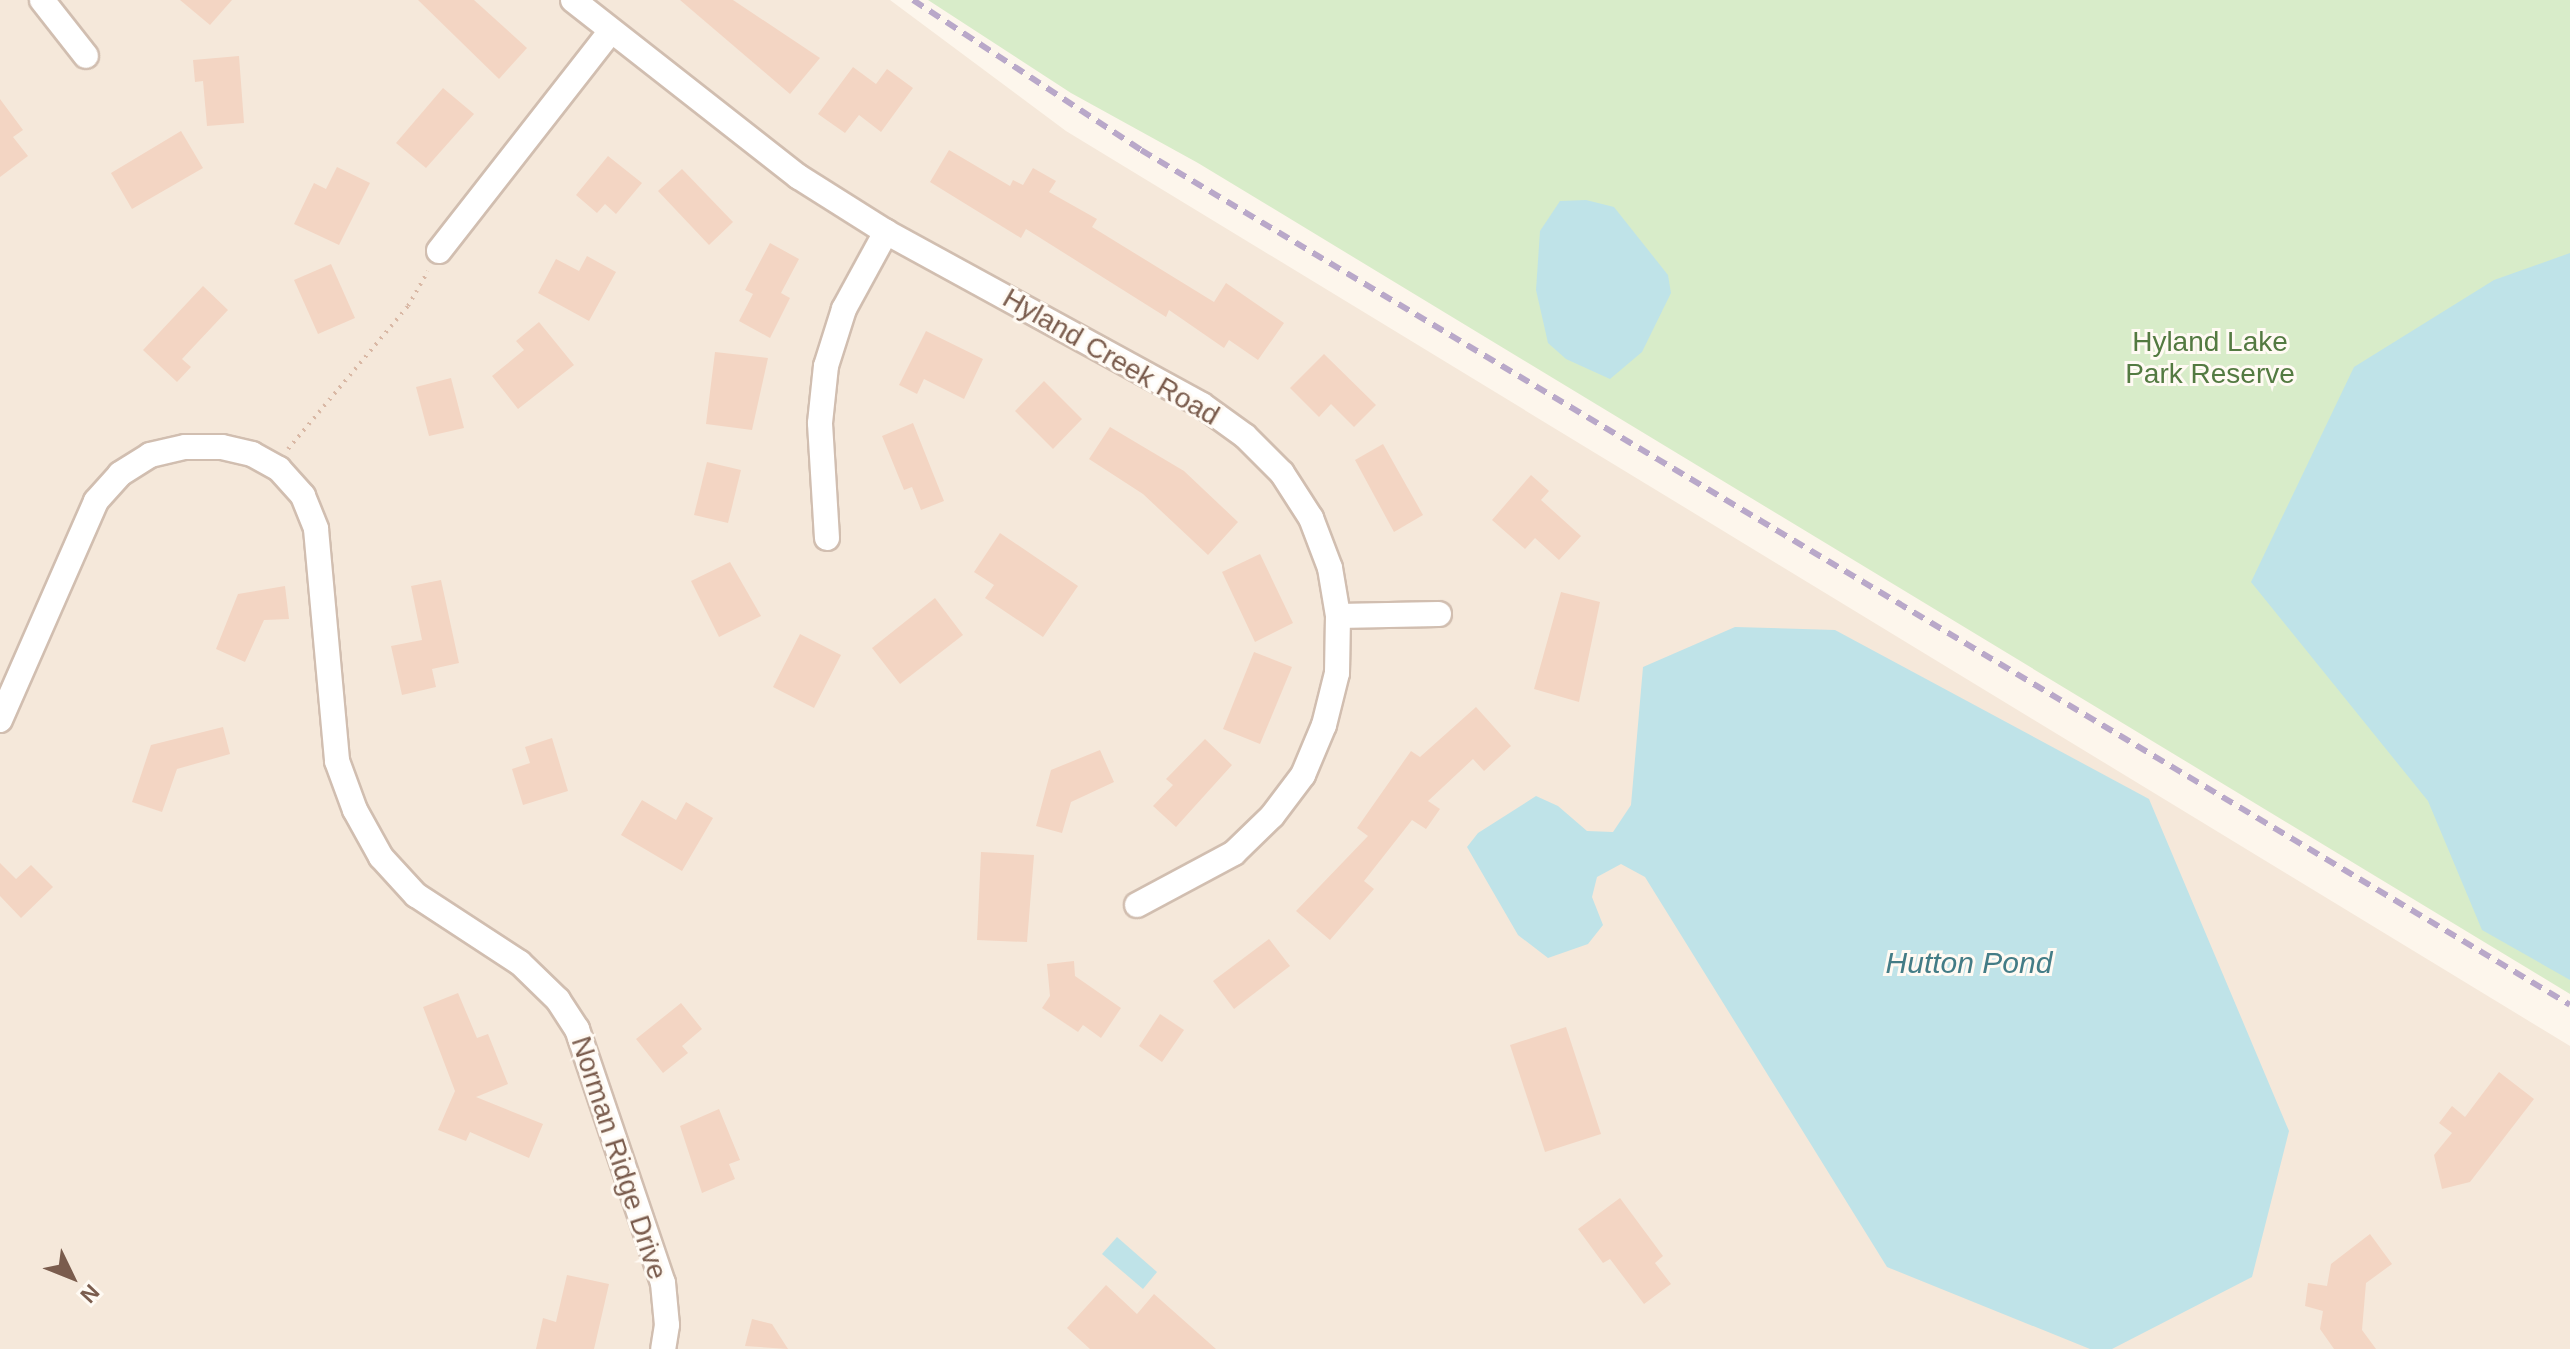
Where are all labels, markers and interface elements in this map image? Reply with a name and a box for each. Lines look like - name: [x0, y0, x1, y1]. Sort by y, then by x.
- street label: Hyland Creek Road: [997, 281, 1225, 433]
- park label: Hyland Lake Park Reserve: [2125, 325, 2295, 391]
- water label: Hutton Pond: [1886, 945, 2052, 981]
- street label: Norman Ridge Drive: [564, 1032, 674, 1284]
- north arrow: [32, 1237, 112, 1317]
- text: N: [75, 1279, 104, 1308]

